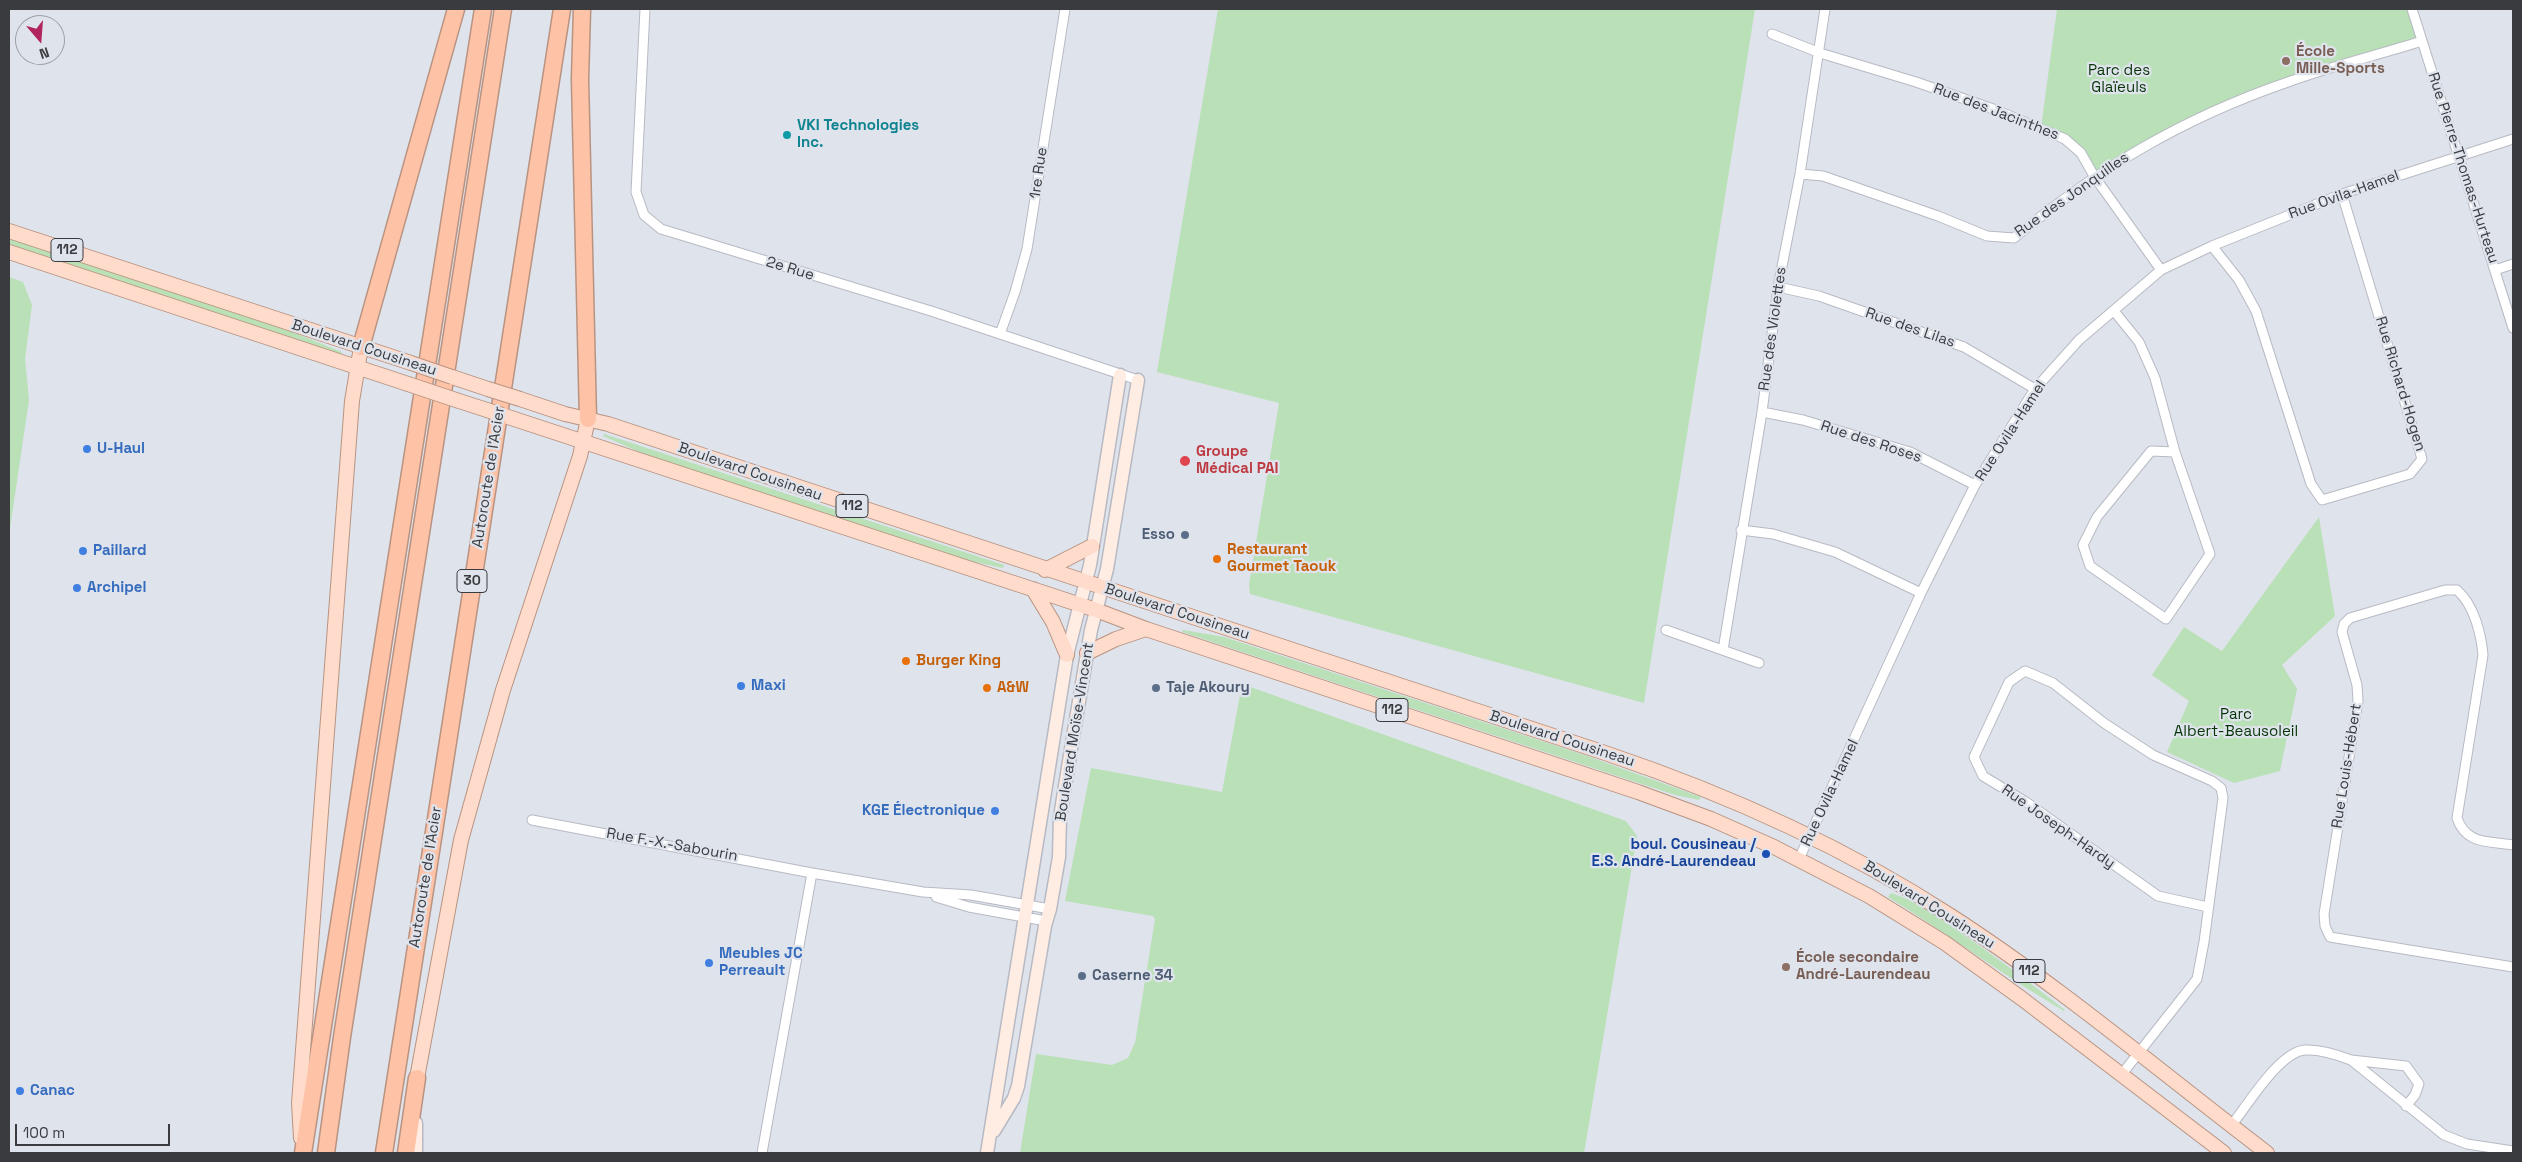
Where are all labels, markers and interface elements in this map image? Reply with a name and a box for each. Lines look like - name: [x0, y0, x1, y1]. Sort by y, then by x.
- north arrow: [15, 15, 65, 65]
- text: N: [37, 43, 52, 63]
- place label: École Mille-Sports: [2296, 43, 2385, 78]
- marker: École Mille-Sports: [2280, 55, 2292, 67]
- park label: Parc des Glaïeuls: [2088, 62, 2150, 97]
- street label: Rue Pierre-Thomas-Hurteau: [2424, 70, 2502, 266]
- street label: Rue des Jacinthes: [1931, 80, 2061, 144]
- place label: VKI Technologies Inc.: [797, 117, 919, 152]
- marker: VKI Technologies Inc.: [781, 129, 793, 141]
- street label: 1re Rue: [1026, 146, 1052, 200]
- street label: Rue des Jonquilles: [2011, 149, 2133, 241]
- street label: Rue Ovila-Hamel: [2286, 167, 2402, 223]
- road number: 112: [51, 238, 83, 262]
- street label: 2e Rue: [764, 253, 816, 285]
- street label: Rue des Violettes: [1755, 266, 1791, 392]
- street label: Rue des Lilas: [1863, 304, 1957, 352]
- street label: Rue Richard-Hogen: [2371, 314, 2429, 454]
- street label: Boulevard Cousineau: [289, 316, 439, 380]
- street label: Rue Ovila-Hamel: [1972, 377, 2050, 485]
- street label: Autoroute de l'Acier: [469, 405, 509, 549]
- street label: Rue des Roses: [1818, 417, 1924, 467]
- street label: Boulevard Cousineau: [676, 439, 824, 505]
- place label: U-Haul: [97, 440, 145, 458]
- marker: U-Haul: [81, 443, 93, 455]
- place label: Groupe Médical PAI: [1196, 443, 1278, 478]
- marker: Groupe Médical PAI: [1178, 454, 1192, 468]
- road number: 112: [836, 494, 868, 518]
- place label: Esso: [1142, 526, 1175, 544]
- marker: Esso: [1179, 529, 1191, 541]
- place label: Restaurant Gourmet Taouk: [1227, 541, 1336, 576]
- place label: Paillard: [93, 542, 146, 560]
- marker: Paillard: [77, 545, 89, 557]
- marker: Restaurant Gourmet Taouk: [1211, 553, 1223, 565]
- road number: 30: [457, 570, 487, 592]
- place label: Archipel: [87, 579, 146, 597]
- street label: Boulevard Cousineau: [1102, 580, 1252, 644]
- marker: Archipel: [71, 582, 83, 594]
- street label: Boulevard Moïse-Vincent: [1052, 641, 1098, 823]
- place label: Burger King: [916, 652, 1001, 670]
- marker: Burger King: [900, 655, 912, 667]
- place label: Maxi: [751, 677, 786, 695]
- place label: A&W: [997, 679, 1029, 697]
- place label: Taje Akoury: [1166, 679, 1250, 697]
- marker: Maxi: [735, 680, 747, 692]
- marker: A&W: [981, 682, 993, 694]
- marker: Taje Akoury: [1150, 682, 1162, 694]
- road number: 112: [1376, 698, 1408, 722]
- street label: Rue Louis-Hébert: [2328, 702, 2366, 830]
- park label: Parc Albert-Beausoleil: [2174, 706, 2298, 741]
- street label: Boulevard Cousineau: [1487, 707, 1637, 771]
- street label: Rue Ovila-Hamel: [1797, 737, 1863, 849]
- street label: Rue Joseph-Hardy: [1998, 781, 2118, 873]
- place label: KGE Électronique: [862, 802, 985, 820]
- street label: Autoroute de l'Acier: [406, 805, 446, 949]
- marker: KGE Électronique: [989, 805, 1001, 817]
- street label: Rue F.-X.-Sabourin: [605, 825, 739, 865]
- place label: boul. Cousineau / E.S. André-Laurendeau: [1591, 836, 1756, 871]
- marker: boul. Cousineau / E.S. André-Laurendeau: [1760, 848, 1772, 860]
- street label: Boulevard Cousineau: [1860, 857, 1998, 953]
- place label: Meubles JC Perreault: [719, 945, 803, 980]
- place label: École secondaire André-Laurendeau: [1796, 949, 1930, 984]
- marker: Meubles JC Perreault: [703, 957, 715, 969]
- road number: 112: [2013, 959, 2045, 982]
- marker: École secondaire André-Laurendeau: [1780, 961, 1792, 973]
- place label: Caserne 34: [1092, 967, 1173, 985]
- marker: Caserne 34: [1076, 970, 1088, 982]
- place label: Canac: [30, 1082, 75, 1100]
- marker: Canac: [14, 1085, 26, 1097]
- scale bar: [18, 1114, 172, 1146]
- text: 100 m: [23, 1123, 65, 1142]

